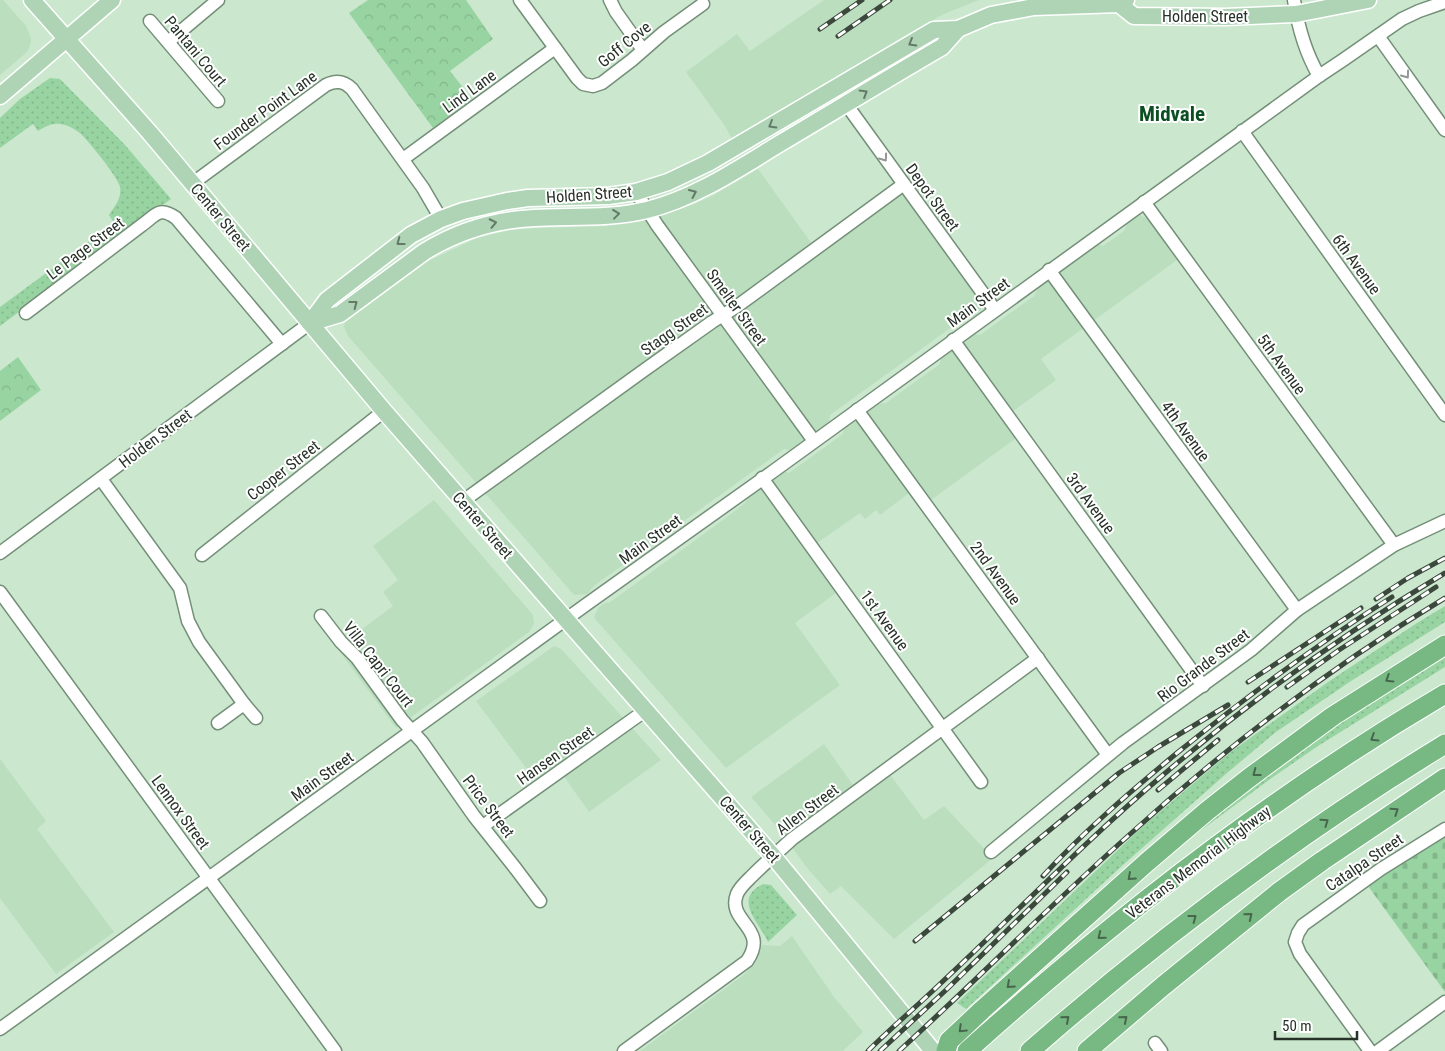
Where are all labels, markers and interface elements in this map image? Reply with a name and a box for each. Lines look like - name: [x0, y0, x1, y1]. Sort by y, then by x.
- street label: Holden Street: [1162, 7, 1248, 26]
- street label: Pantani Court: [161, 12, 231, 91]
- street label: Goff Cove: [594, 17, 655, 71]
- one-way arrow: [909, 36, 918, 46]
- street label: Lind Lane: [439, 66, 500, 117]
- street label: Founder Point Lane: [210, 67, 320, 154]
- one-way arrow: [1400, 69, 1409, 79]
- one-way arrow: [858, 90, 867, 100]
- district label: Midvale: [1139, 102, 1205, 126]
- one-way arrow: [769, 119, 778, 129]
- one-way arrow: [879, 152, 887, 161]
- street label: Depot Street: [902, 160, 963, 235]
- street label: Center Street: [187, 180, 255, 255]
- street label: Holden Street: [545, 182, 633, 207]
- one-way arrow: [688, 188, 697, 199]
- one-way arrow: [612, 209, 620, 220]
- street label: Le Page Street: [43, 213, 128, 284]
- one-way arrow: [489, 218, 498, 229]
- street label: 6th Avenue: [1328, 230, 1385, 298]
- one-way arrow: [396, 236, 406, 245]
- street label: Smelter Street: [703, 265, 771, 349]
- street label: Main Street: [943, 273, 1013, 331]
- street label: Stagg Street: [637, 299, 712, 359]
- one-way arrow: [348, 301, 357, 309]
- street label: 5th Avenue: [1253, 330, 1310, 398]
- street label: 4th Avenue: [1157, 397, 1214, 465]
- street label: Holden Street: [115, 405, 196, 472]
- street label: Cooper Street: [243, 436, 323, 505]
- street label: 3rd Avenue: [1062, 469, 1119, 537]
- street label: Center Street: [448, 488, 517, 563]
- street label: Main Street: [615, 510, 685, 568]
- street label: 2nd Avenue: [966, 538, 1025, 609]
- street label: 1st Avenue: [856, 587, 913, 654]
- street label: Villa Capri Court: [339, 618, 418, 711]
- street label: Rio Grande Street: [1154, 625, 1253, 706]
- one-way arrow: [1385, 673, 1394, 683]
- street label: Hansen Street: [513, 722, 597, 789]
- one-way arrow: [1370, 732, 1379, 741]
- street label: Main Street: [287, 747, 357, 805]
- one-way arrow: [1253, 767, 1262, 775]
- street label: Price Street: [459, 771, 518, 842]
- street label: Lennox Street: [147, 772, 214, 853]
- street label: Allen Street: [772, 780, 842, 839]
- street label: Center Street: [715, 792, 784, 867]
- street label: Veterans Memorial Highway: [1122, 802, 1275, 923]
- one-way arrow: [1390, 808, 1399, 817]
- one-way arrow: [1319, 819, 1329, 828]
- street label: Catalpa Street: [1322, 829, 1407, 895]
- one-way arrow: [1127, 871, 1136, 880]
- one-way arrow: [1243, 913, 1252, 921]
- one-way arrow: [1187, 915, 1196, 923]
- one-way arrow: [1098, 931, 1107, 939]
- one-way arrow: [1006, 979, 1015, 988]
- scale bar: [1275, 1008, 1358, 1040]
- one-way arrow: [1061, 1016, 1070, 1025]
- one-way arrow: [1118, 1016, 1127, 1025]
- text: 50 m: [1282, 1017, 1312, 1035]
- one-way arrow: [958, 1023, 967, 1032]

